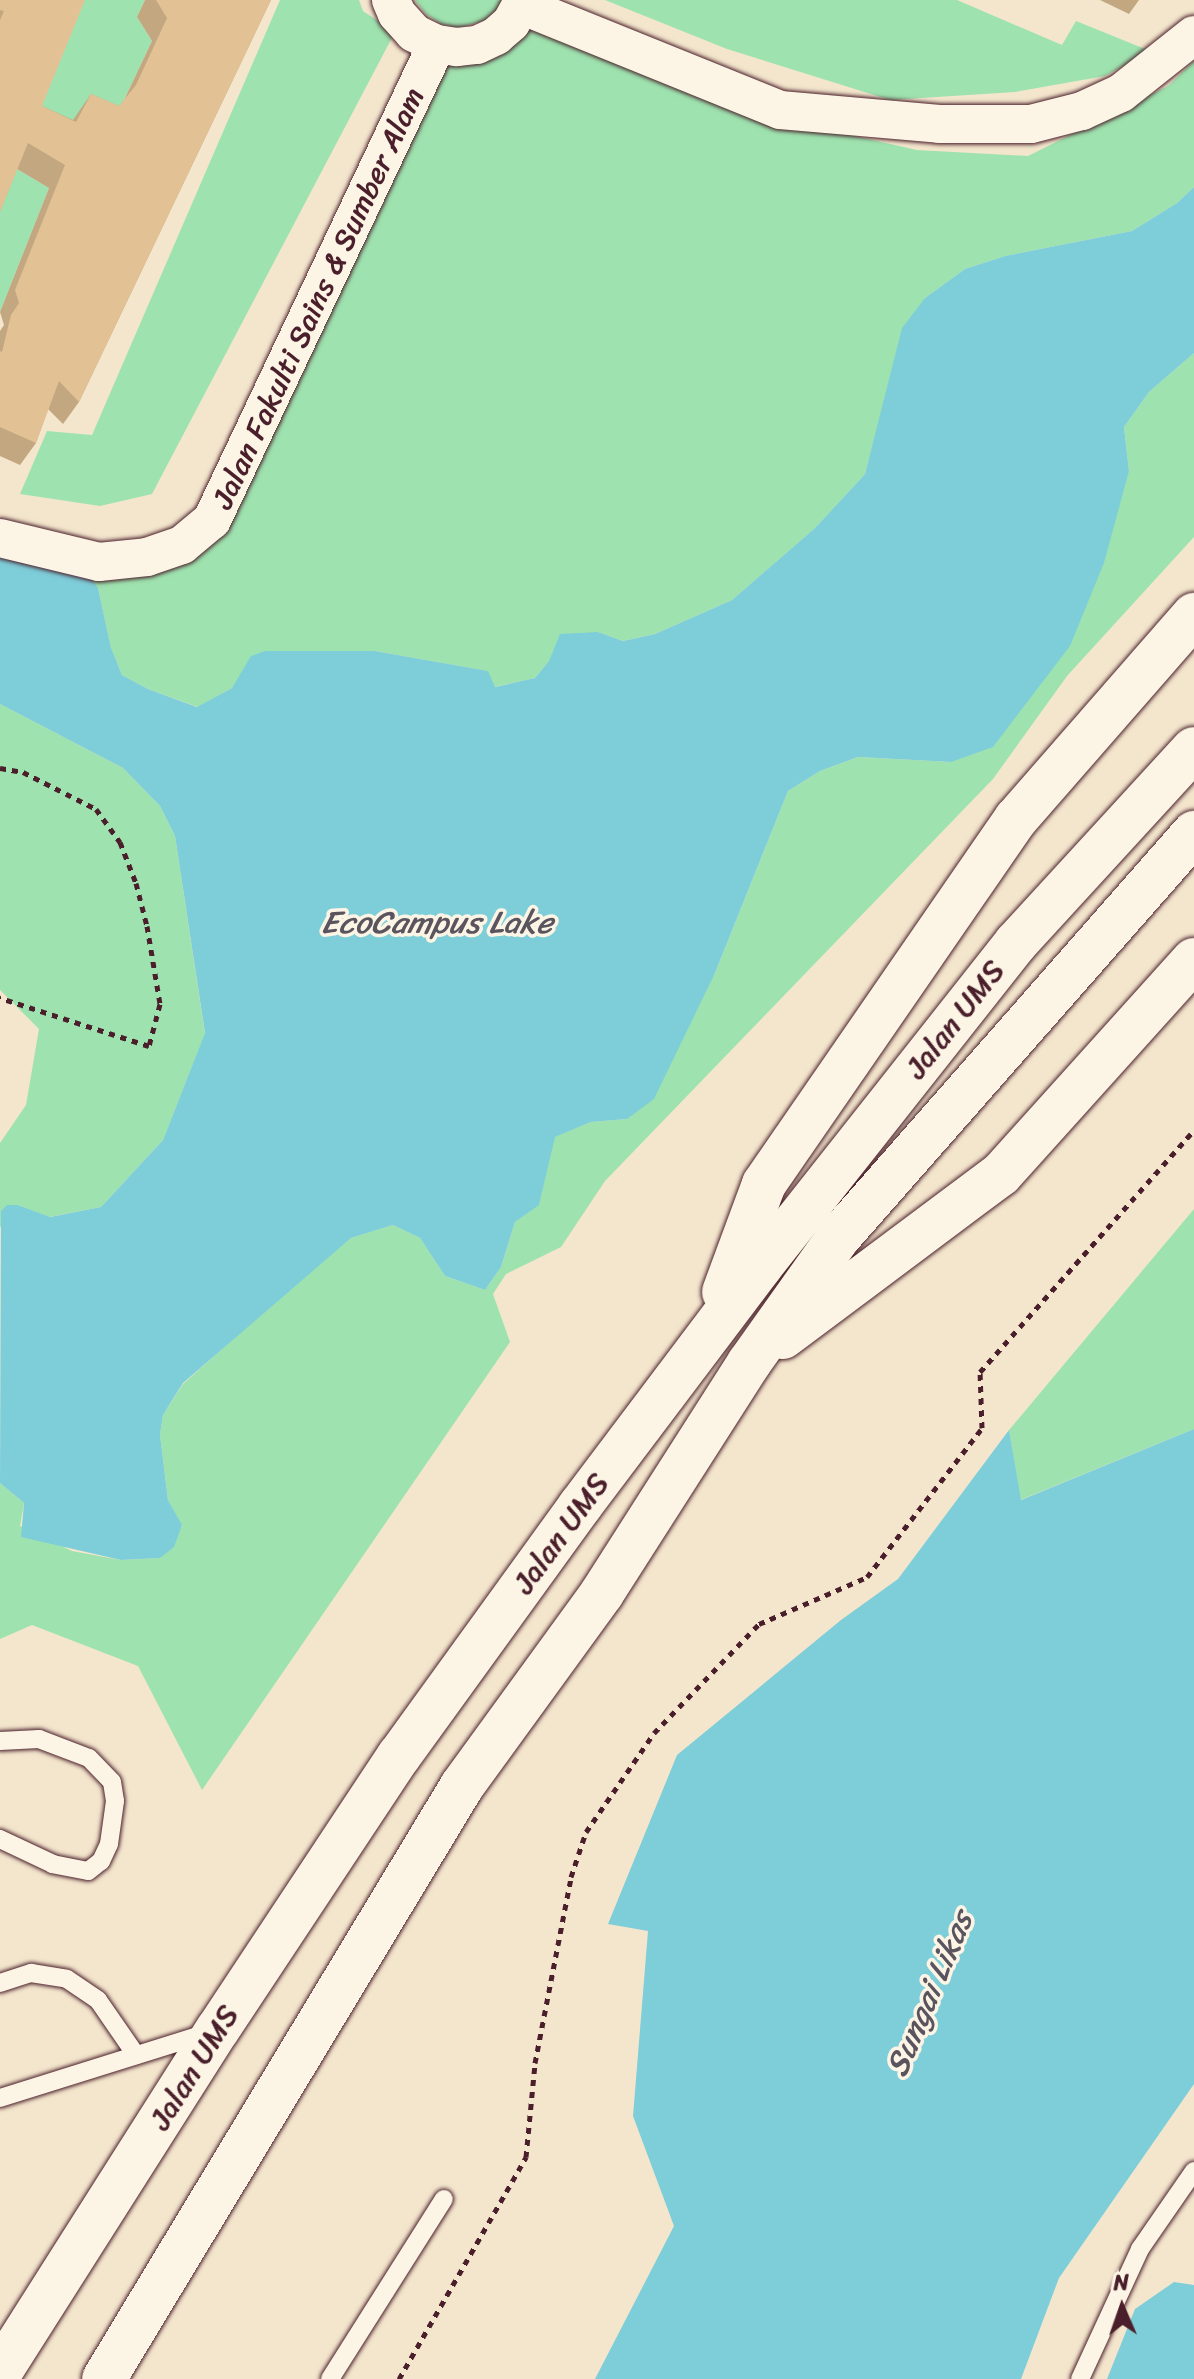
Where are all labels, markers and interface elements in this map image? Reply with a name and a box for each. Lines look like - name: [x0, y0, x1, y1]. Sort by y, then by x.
- street label: Jalan Fakulti Sains & Sumber Alam: [205, 82, 431, 514]
- water label: EcoCampus Lake: [321, 904, 553, 942]
- street label: Jalan UMS: [898, 953, 1012, 1085]
- street label: Jalan UMS: [505, 1466, 617, 1600]
- water label: Sungai Likas: [878, 1906, 982, 2082]
- street label: Jalan UMS: [142, 1998, 246, 2136]
- text: N: [1113, 2263, 1129, 2302]
- north arrow: [1082, 2267, 1162, 2347]

